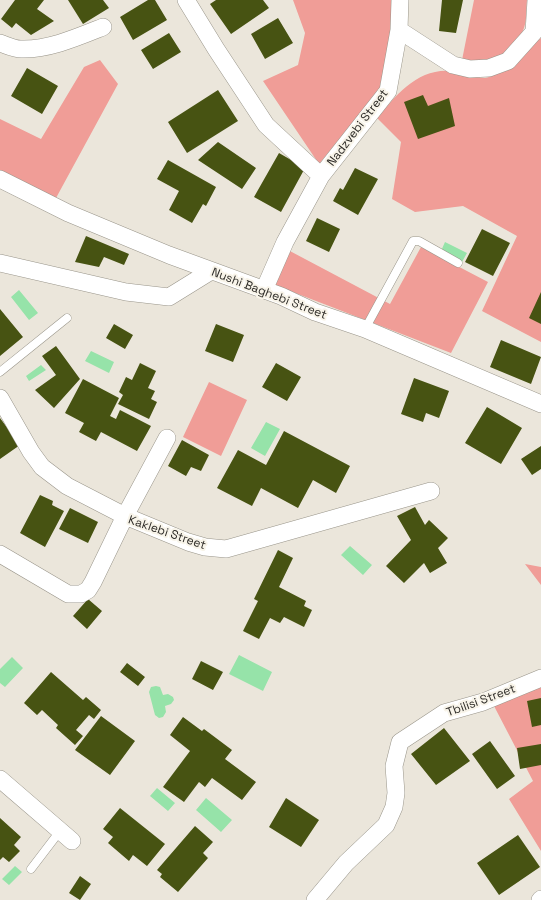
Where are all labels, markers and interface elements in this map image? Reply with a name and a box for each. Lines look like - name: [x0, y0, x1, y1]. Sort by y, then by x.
- street label: Nadzvebi Street: [324, 87, 392, 169]
- street label: Nushi Baghebi Street: [209, 265, 329, 323]
- street label: Kaklebi Street: [126, 513, 208, 553]
- street label: Tbilisi Street: [444, 682, 518, 720]

